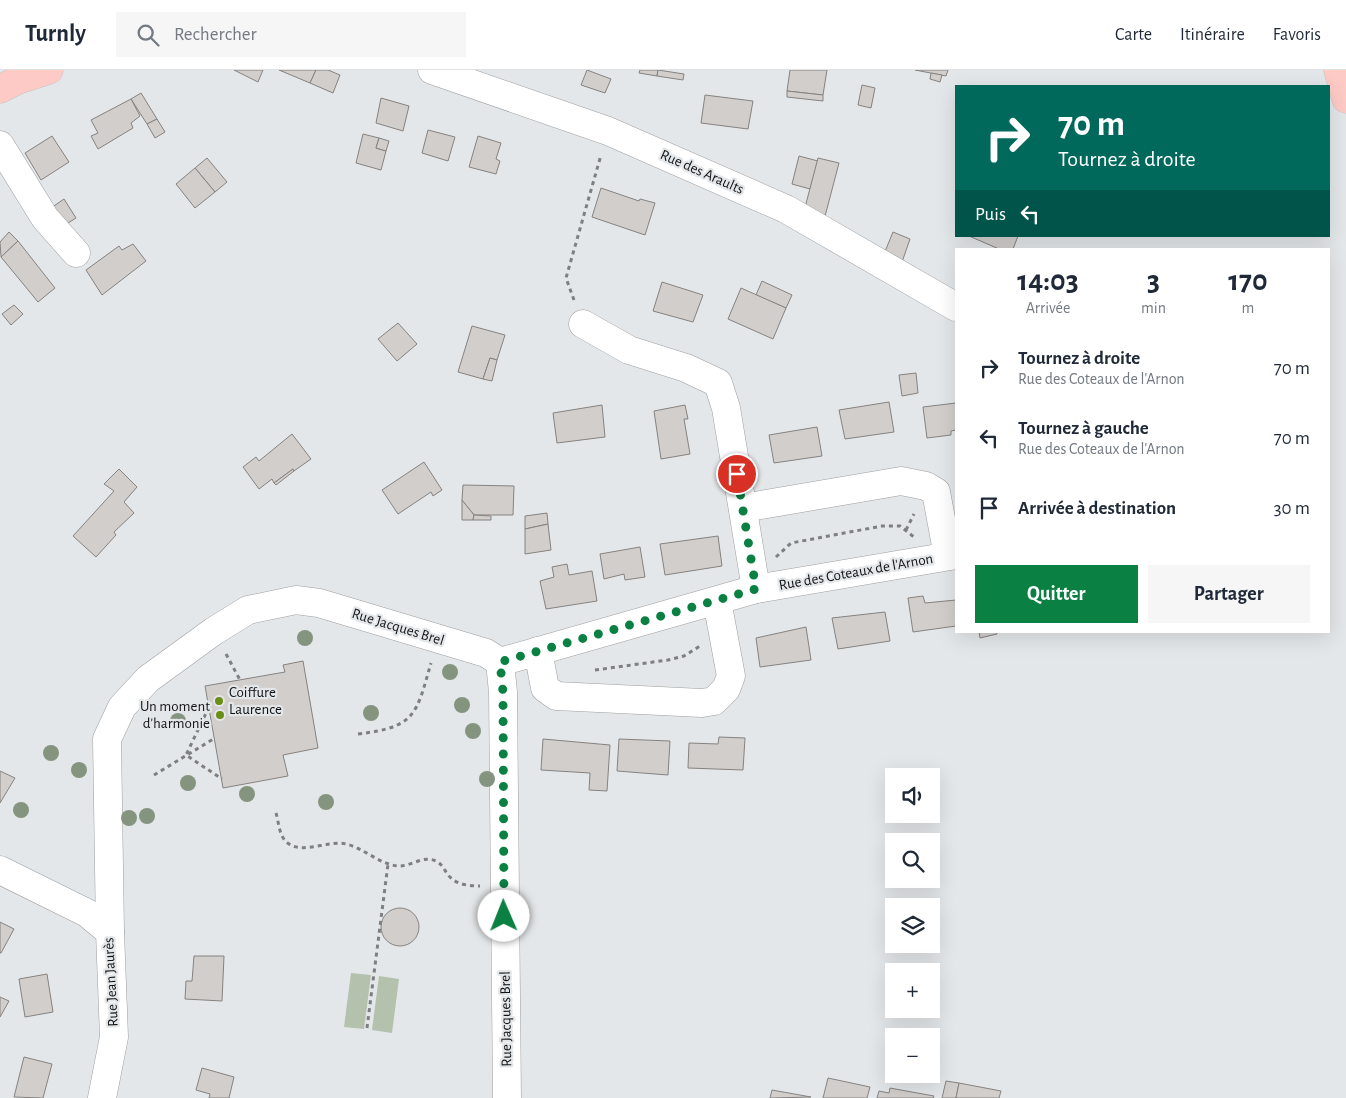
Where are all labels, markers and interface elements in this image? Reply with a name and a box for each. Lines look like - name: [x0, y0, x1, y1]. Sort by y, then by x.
- search box: [116, 12, 466, 57]
- icon: search: [134, 21, 162, 49]
- text: Turnly: [25, 22, 86, 46]
- text: Rechercher: [174, 25, 257, 44]
- text: Carte: [1115, 26, 1152, 44]
- text: Itinéraire: [1180, 26, 1245, 44]
- text: Favoris: [1273, 26, 1321, 44]
- icon: right: [975, 105, 1040, 170]
- text: 70 m: [1058, 107, 1125, 142]
- street label: Rue des Araults: [658, 147, 746, 197]
- text: Tournez à droite: [1058, 148, 1196, 170]
- icon: left: [1016, 200, 1044, 228]
- text: Puis: [975, 205, 1006, 224]
- text: 14:03: [1017, 266, 1079, 296]
- text: 3: [1147, 266, 1160, 296]
- text: 170: [1228, 266, 1268, 296]
- text: Arrivée: [1026, 300, 1070, 316]
- text: min: [1141, 300, 1166, 316]
- text: m: [1242, 300, 1254, 316]
- text: Tournez à droite: [1018, 349, 1140, 368]
- icon: right: [975, 354, 1003, 382]
- text: 70 m: [1274, 359, 1310, 378]
- text: Rue des Coteaux de l'Arnon: [1018, 371, 1185, 387]
- text: Tournez à gauche: [1018, 419, 1149, 438]
- icon: left: [975, 424, 1003, 452]
- text: 70 m: [1274, 429, 1310, 448]
- text: Rue des Coteaux de l'Arnon: [1018, 441, 1185, 457]
- pin: [716, 453, 758, 495]
- icon: arrive: [723, 460, 751, 488]
- icon: arrive: [975, 494, 1003, 522]
- text: Arrivée à destination: [1018, 499, 1176, 518]
- text: 30 m: [1274, 499, 1310, 518]
- street label: Rue des Coteaux de l'Arnon: [778, 551, 934, 593]
- button: Quitter: [975, 565, 1138, 623]
- button: Partager: [1148, 565, 1310, 623]
- street label: Rue Jacques Brel: [350, 606, 446, 648]
- place label: Coiffure Laurence: [229, 685, 282, 717]
- marker: Coiffure Laurence: [213, 695, 225, 707]
- place label: Un moment d'harmonie: [140, 699, 210, 731]
- marker: Un moment d'harmonie: [214, 709, 226, 721]
- map controls: [885, 768, 940, 1083]
- button: sound: [885, 768, 940, 823]
- button: search: [885, 833, 940, 888]
- position arrow: [477, 889, 529, 941]
- button: layers: [885, 898, 940, 953]
- street label: Rue Jean Jaurès: [101, 937, 121, 1027]
- button: +: [885, 963, 940, 1018]
- street label: Rue Jacques Brel: [498, 971, 514, 1067]
- button: −: [885, 1028, 940, 1083]

